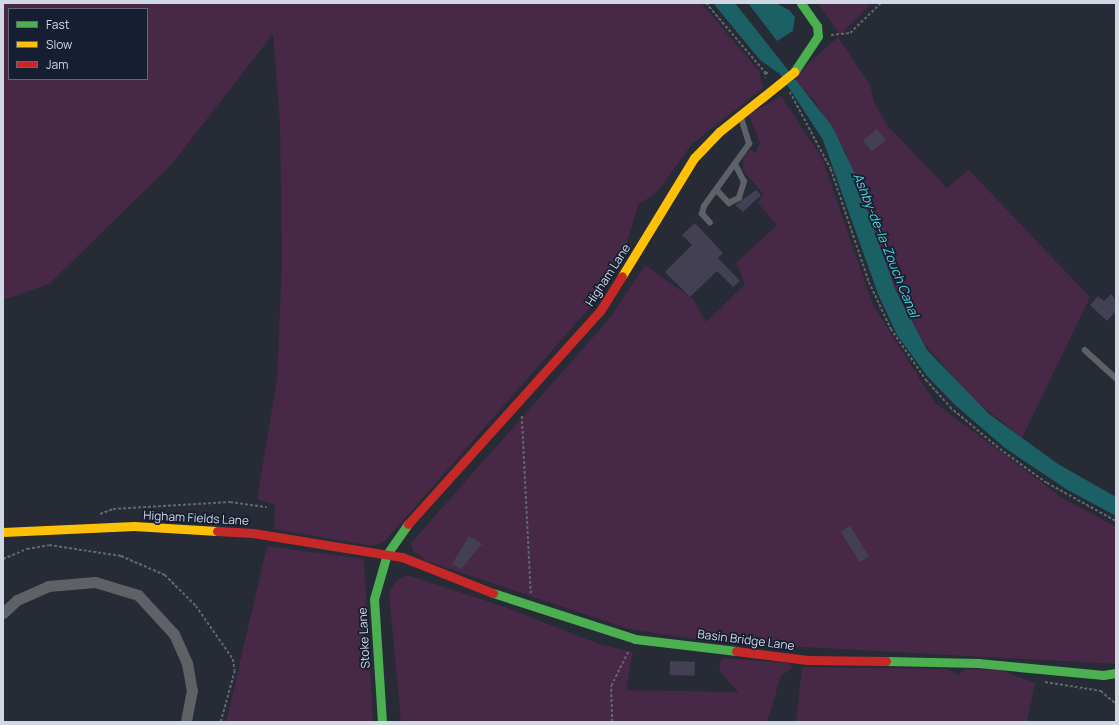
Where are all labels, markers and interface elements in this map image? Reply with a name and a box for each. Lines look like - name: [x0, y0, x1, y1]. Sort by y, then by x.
- legend: [8, 8, 148, 80]
- text: Fast: [46, 16, 70, 33]
- text: Slow: [46, 36, 72, 53]
- text: Jam: [46, 56, 68, 73]
- water label: Ashby-de-la-Zouch Canal: [850, 171, 922, 319]
- street label: Higham Lane: [583, 241, 633, 309]
- street label: Higham Fields Lane: [143, 508, 249, 528]
- street label: Stoke Lane: [355, 607, 373, 669]
- street label: Basin Bridge Lane: [697, 627, 795, 653]

